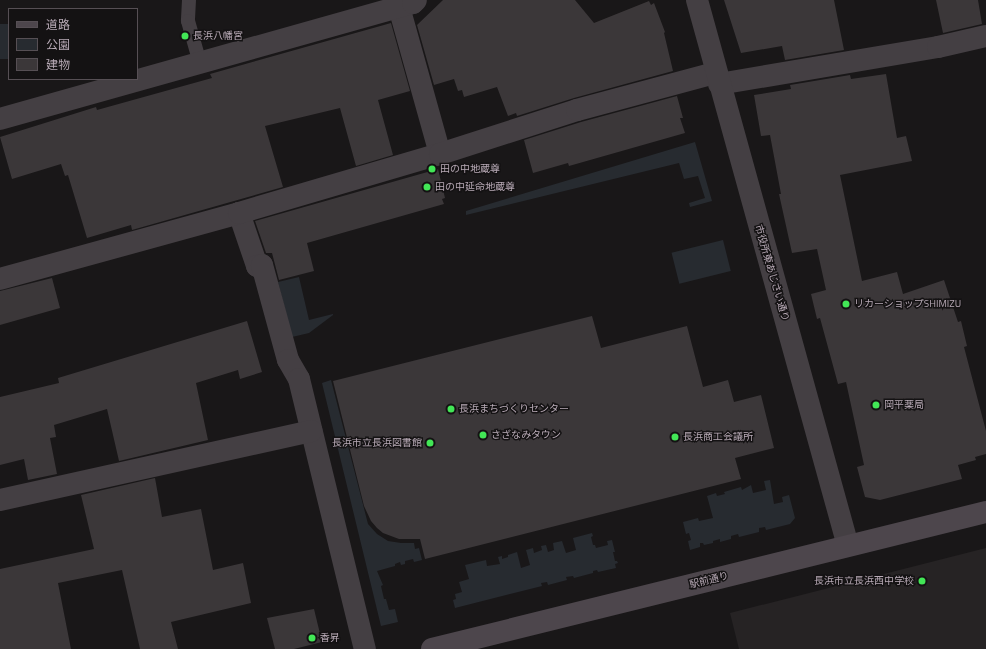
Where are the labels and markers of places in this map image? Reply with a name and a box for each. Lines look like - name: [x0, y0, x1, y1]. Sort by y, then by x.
- place label: 長浜八幡宮: [193, 30, 243, 42]
- marker: 長浜八幡宮: [180, 31, 190, 41]
- place label: 田の中地蔵尊: [440, 163, 500, 175]
- marker: 田の中地蔵尊: [427, 164, 437, 174]
- place label: 田の中延命地蔵尊: [435, 181, 515, 193]
- marker: 田の中延命地蔵尊: [422, 182, 432, 192]
- place label: リカーショップSHIMIZU: [854, 298, 961, 310]
- marker: リカーショップSHIMIZU: [841, 299, 851, 309]
- place label: 岡平薬局: [884, 399, 924, 411]
- marker: 岡平薬局: [871, 400, 881, 410]
- place label: 長浜まちづくりセンター: [459, 403, 569, 415]
- marker: 長浜まちづくりセンター: [446, 404, 456, 414]
- place label: さざなみタウン: [491, 429, 561, 441]
- marker: さざなみタウン: [478, 430, 488, 440]
- place label: 長浜商工会議所: [683, 431, 753, 443]
- marker: 長浜商工会議所: [670, 432, 680, 442]
- place label: 長浜市立長浜図書館: [332, 437, 422, 449]
- marker: 長浜市立長浜図書館: [425, 438, 435, 448]
- place label: 長浜市立長浜西中学校: [814, 575, 914, 587]
- marker: 長浜市立長浜西中学校: [917, 576, 927, 586]
- place label: 香昇: [320, 632, 340, 644]
- marker: 香昇: [307, 633, 317, 643]

